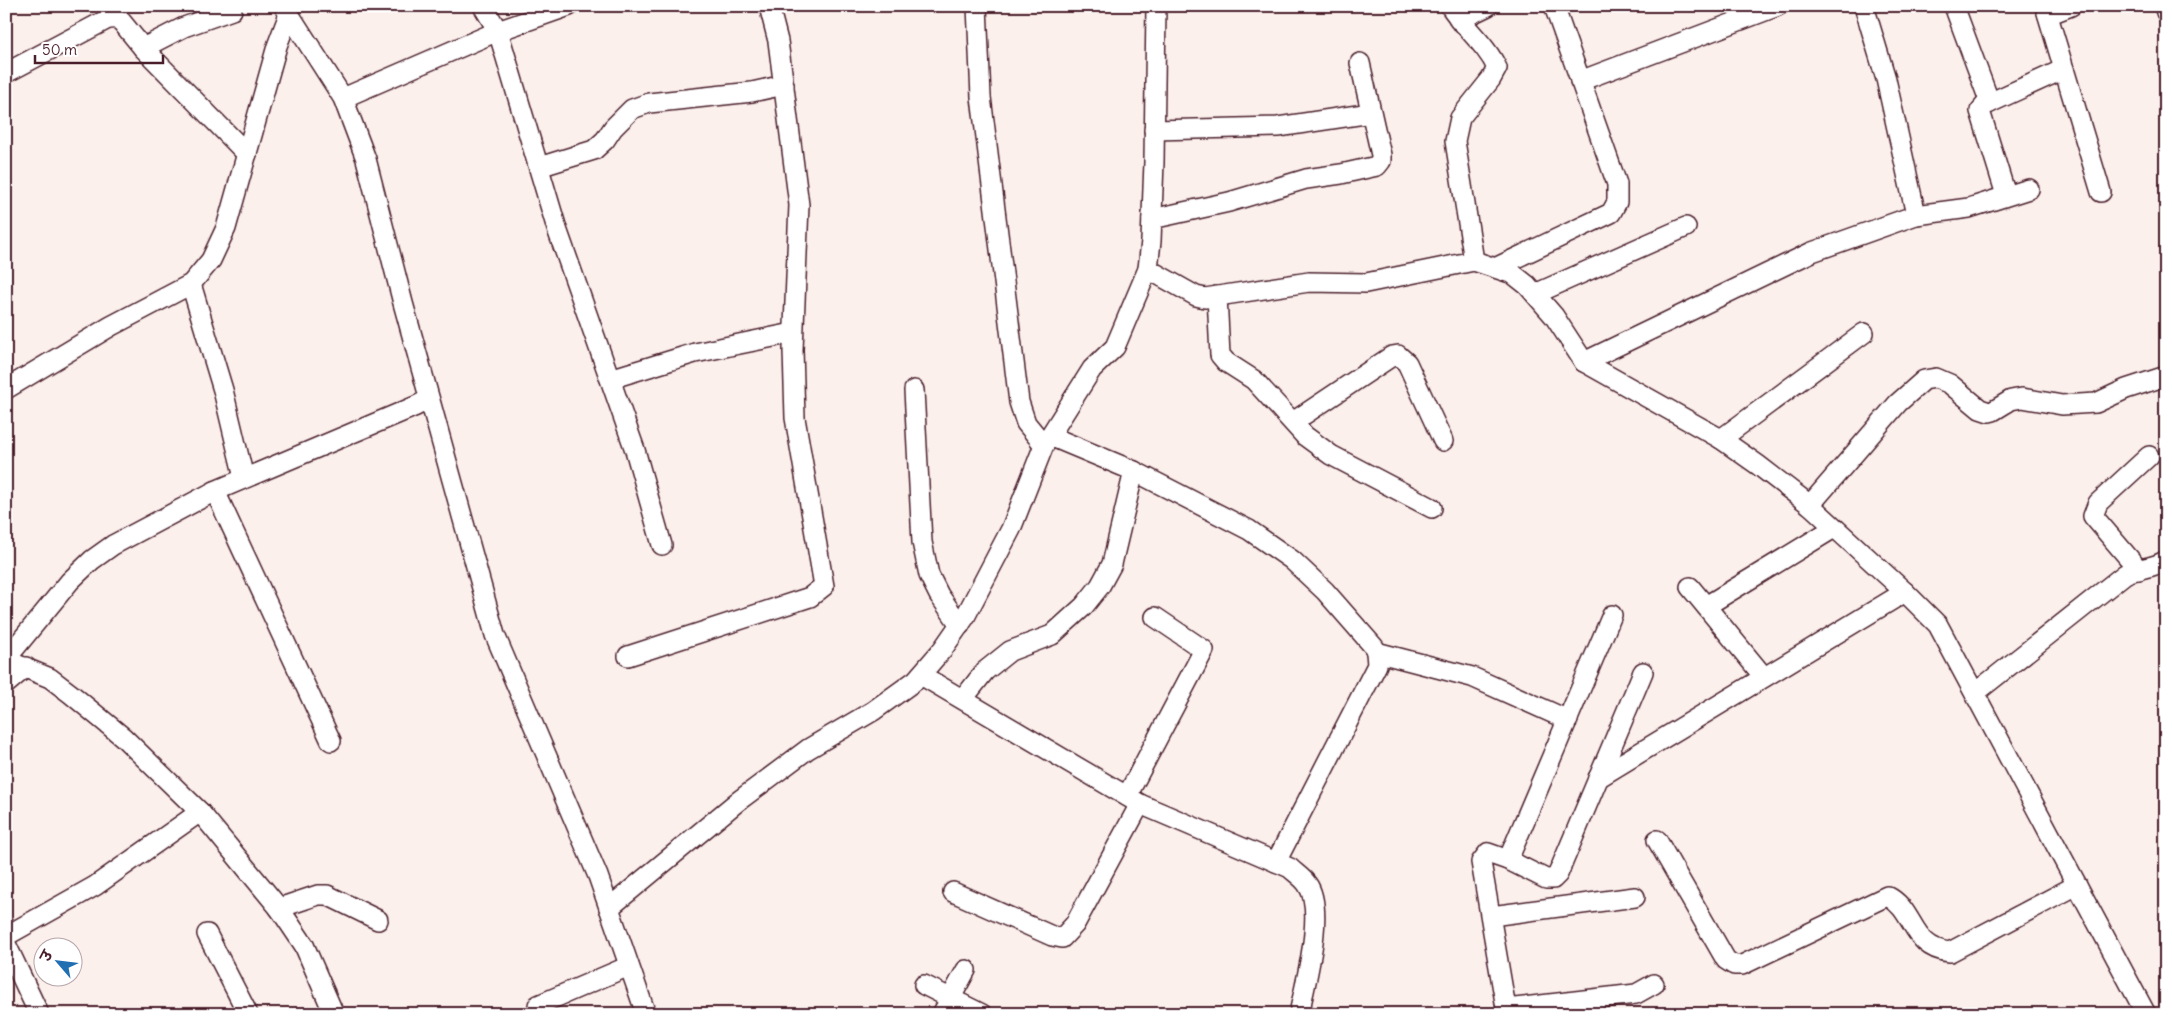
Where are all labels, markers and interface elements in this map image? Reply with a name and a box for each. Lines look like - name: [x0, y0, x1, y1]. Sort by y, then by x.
- scale bar: [35, 32, 162, 64]
- text: 50 m: [42, 40, 77, 59]
- north arrow: [32, 938, 82, 988]
- text: उ: [35, 946, 57, 966]

